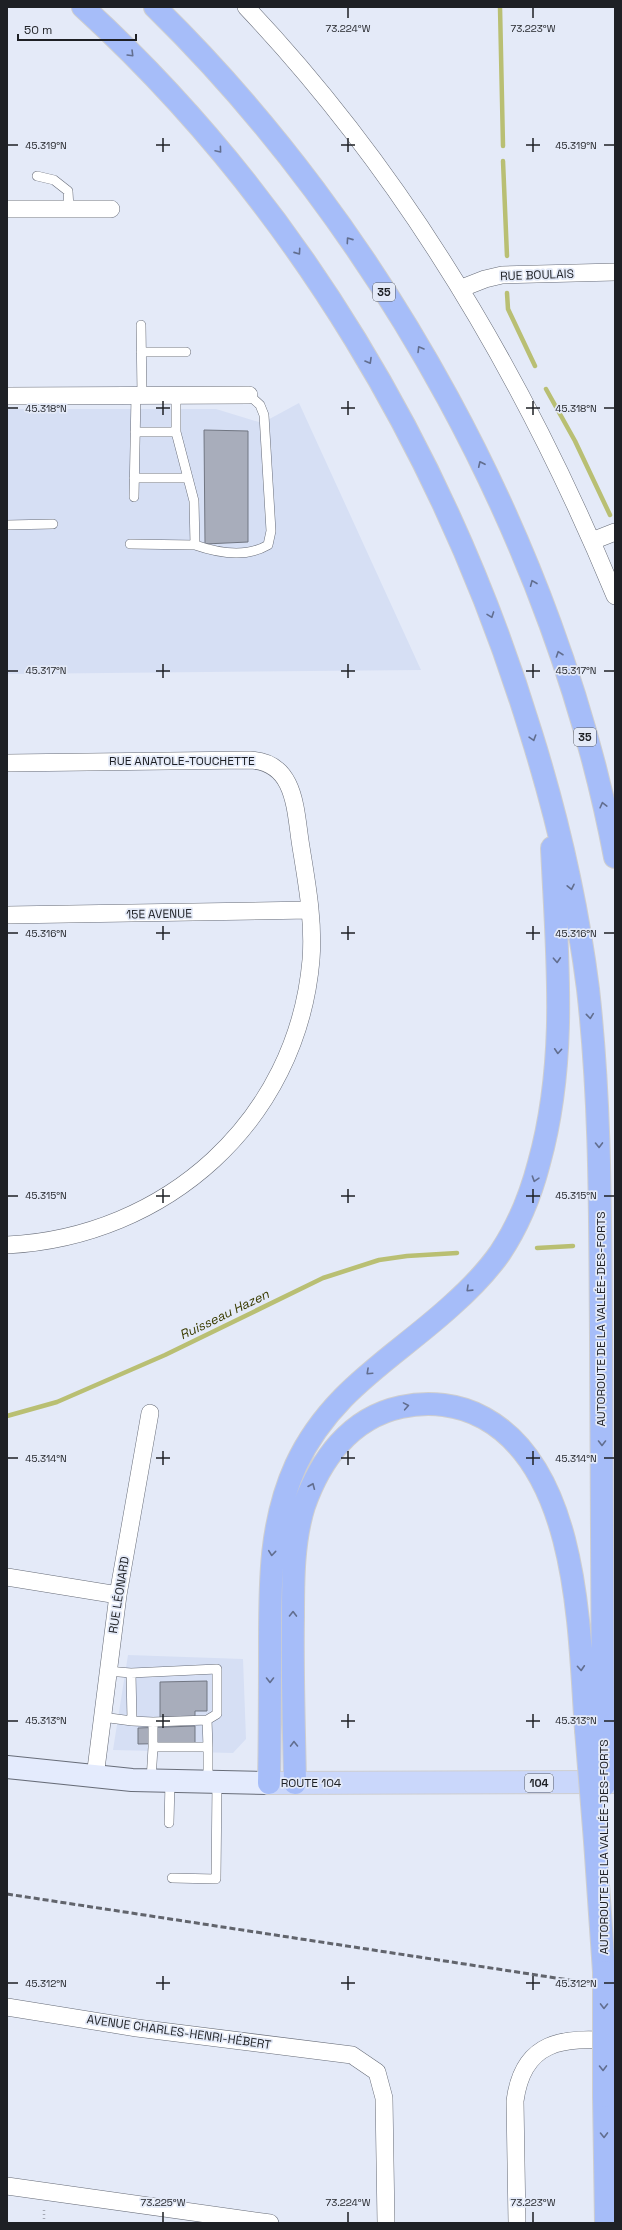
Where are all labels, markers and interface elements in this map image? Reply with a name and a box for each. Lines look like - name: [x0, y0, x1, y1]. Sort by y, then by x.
- scale bar: [18, 16, 136, 42]
- text: 50 m: [24, 22, 52, 38]
- text: 73.224°W: [326, 22, 371, 35]
- text: 73.223°W: [511, 22, 556, 35]
- one-way arrow: [126, 49, 134, 57]
- text: 45.319°N: [25, 139, 67, 152]
- text: 45.319°N: [555, 139, 597, 152]
- one-way arrow: [214, 145, 221, 152]
- one-way arrow: [347, 237, 354, 244]
- one-way arrow: [293, 248, 300, 255]
- street label: RUE BOULAIS: [500, 266, 574, 284]
- road number: 35: [373, 283, 395, 301]
- one-way arrow: [417, 346, 424, 353]
- one-way arrow: [365, 357, 372, 364]
- text: 45.318°N: [25, 402, 67, 415]
- text: 45.318°N: [555, 402, 597, 415]
- one-way arrow: [478, 460, 486, 468]
- one-way arrow: [530, 579, 538, 587]
- one-way arrow: [487, 612, 495, 619]
- one-way arrow: [556, 650, 564, 657]
- text: 45.317°N: [26, 664, 66, 677]
- text: 45.317°N: [556, 664, 596, 677]
- road number: 35: [574, 728, 596, 746]
- one-way arrow: [528, 734, 537, 741]
- street label: RUE ANATOLE-TOUCHETTE: [109, 753, 255, 769]
- one-way arrow: [600, 802, 608, 809]
- one-way arrow: [566, 884, 575, 890]
- street label: 15E AVENUE: [126, 905, 192, 923]
- text: 45.316°N: [25, 927, 67, 940]
- text: 45.316°N: [555, 927, 597, 940]
- one-way arrow: [553, 957, 561, 963]
- one-way arrow: [586, 1013, 595, 1019]
- one-way arrow: [554, 1048, 563, 1054]
- one-way arrow: [595, 1142, 603, 1148]
- one-way arrow: [531, 1175, 539, 1182]
- text: 45.315°N: [25, 1189, 67, 1202]
- text: 45.315°N: [555, 1189, 597, 1202]
- street label: AUTOROUTE DE LA VALLÉE-DES-FORTS: [593, 1211, 609, 1427]
- water label: Ruisseau Hazen: [177, 1285, 273, 1343]
- one-way arrow: [466, 1285, 474, 1292]
- one-way arrow: [366, 1368, 374, 1375]
- one-way arrow: [403, 1402, 410, 1411]
- one-way arrow: [598, 1440, 606, 1446]
- text: 45.314°N: [25, 1452, 67, 1465]
- text: 45.314°N: [555, 1452, 597, 1465]
- one-way arrow: [307, 1483, 315, 1491]
- one-way arrow: [268, 1549, 277, 1556]
- street label: RUE LÉONARD: [105, 1555, 133, 1635]
- one-way arrow: [289, 1611, 297, 1617]
- one-way arrow: [577, 1665, 586, 1671]
- one-way arrow: [266, 1677, 274, 1683]
- text: 45.313°N: [25, 1714, 67, 1727]
- text: 45.313°N: [555, 1714, 597, 1727]
- street label: AUTOROUTE DE LA VALLÉE-DES-FORTS: [596, 1739, 612, 1955]
- one-way arrow: [290, 1741, 298, 1747]
- road number: 104: [525, 1774, 553, 1792]
- street label: ROUTE 104: [281, 1775, 342, 1791]
- text: 45.312°N: [25, 1977, 67, 1990]
- text: 45.312°N: [555, 1977, 597, 1990]
- one-way arrow: [599, 2003, 608, 2009]
- street label: AVENUE CHARLES-HENRI-HÉBERT: [86, 2011, 272, 2053]
- one-way arrow: [599, 2065, 607, 2071]
- one-way arrow: [600, 2132, 608, 2138]
- text: 73.225°W: [141, 2196, 186, 2209]
- text: 73.224°W: [326, 2196, 371, 2209]
- text: 73.223°W: [511, 2196, 556, 2209]

